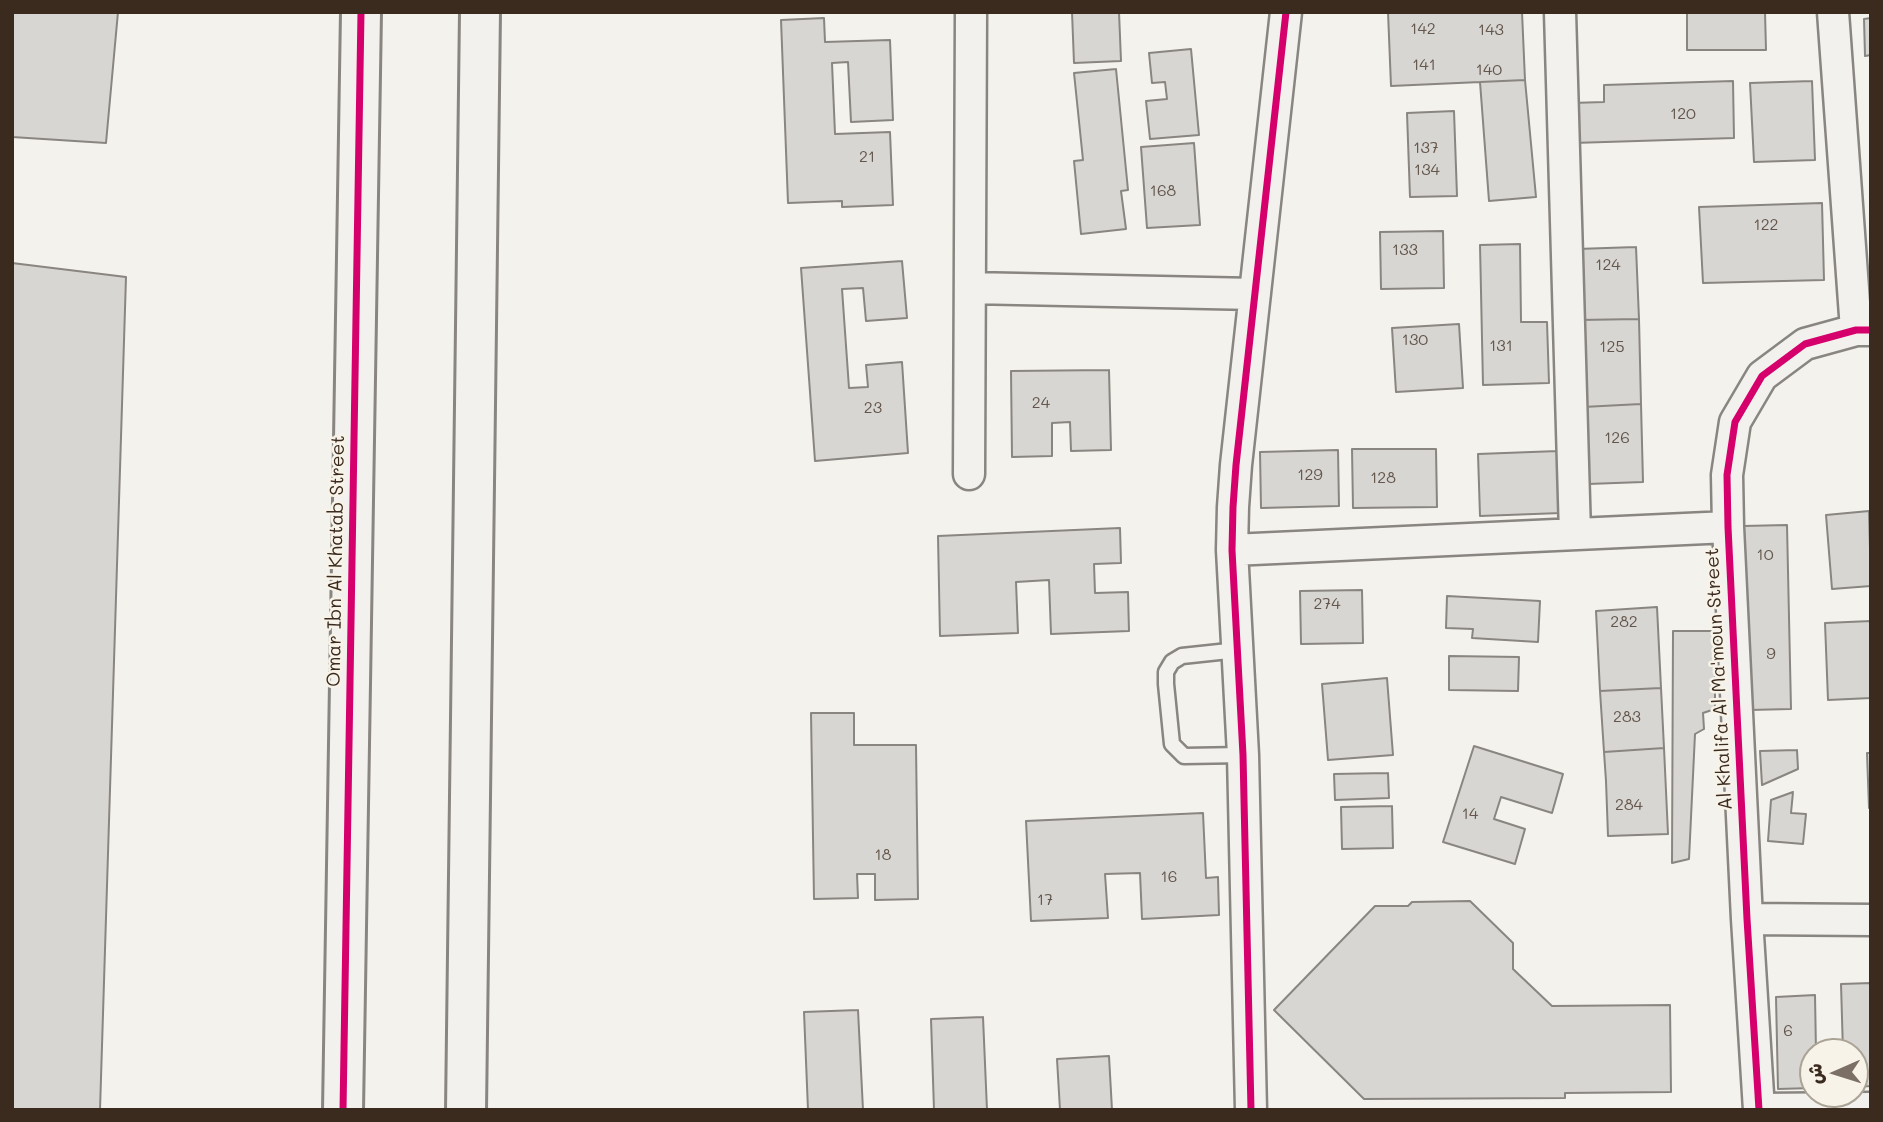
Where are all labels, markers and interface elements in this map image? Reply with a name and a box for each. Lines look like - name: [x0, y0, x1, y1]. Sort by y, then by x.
- house number: 142: [1410, 19, 1436, 39]
- house number: 143: [1478, 20, 1504, 40]
- house number: 141: [1412, 55, 1436, 75]
- house number: 140: [1476, 60, 1502, 80]
- house number: 120: [1670, 104, 1696, 124]
- house number: 137: [1413, 138, 1439, 158]
- house number: 21: [859, 147, 875, 167]
- house number: 134: [1414, 160, 1440, 180]
- house number: 168: [1150, 181, 1176, 201]
- house number: 122: [1754, 215, 1778, 235]
- house number: 133: [1392, 240, 1418, 260]
- house number: 124: [1595, 255, 1621, 275]
- house number: 130: [1402, 330, 1428, 350]
- house number: 131: [1489, 336, 1513, 356]
- house number: 125: [1599, 337, 1625, 357]
- house number: 24: [1032, 393, 1050, 413]
- house number: 23: [864, 398, 882, 418]
- house number: 126: [1604, 428, 1630, 448]
- street label: Omar Ibn Al Khatab Street: [322, 435, 350, 687]
- house number: 129: [1297, 465, 1323, 485]
- house number: 128: [1370, 468, 1396, 488]
- house number: 10: [1756, 545, 1774, 565]
- street label: Al Khalifa Al Ma'moun Street: [1701, 547, 1737, 811]
- house number: 274: [1313, 594, 1341, 614]
- house number: 282: [1610, 612, 1638, 632]
- house number: 9: [1766, 644, 1776, 664]
- house number: 283: [1613, 707, 1641, 727]
- house number: 284: [1615, 795, 1643, 815]
- house number: 14: [1462, 804, 1478, 824]
- house number: 18: [875, 845, 891, 865]
- house number: 16: [1161, 867, 1177, 887]
- house number: 17: [1037, 890, 1053, 910]
- house number: 6: [1783, 1021, 1793, 1041]
- north arrow: [1799, 1038, 1869, 1108]
- text: ش: [1801, 1063, 1828, 1085]

